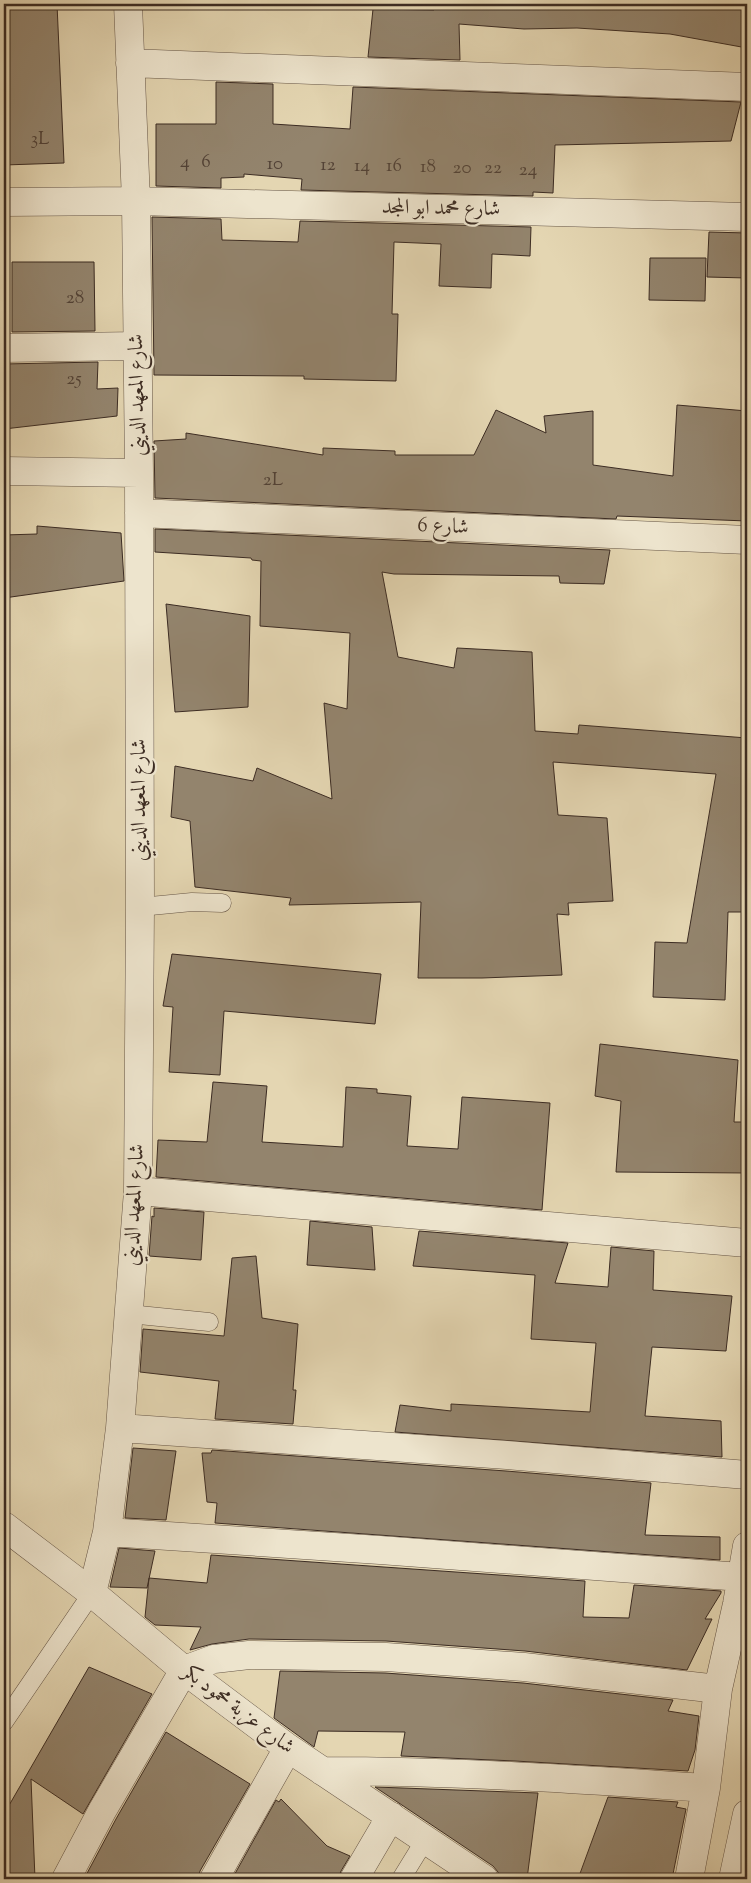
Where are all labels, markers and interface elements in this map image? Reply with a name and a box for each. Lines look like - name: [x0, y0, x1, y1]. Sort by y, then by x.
- house number: 3L: [30, 126, 50, 153]
- house number: 4: [180, 149, 190, 176]
- house number: 6: [201, 149, 211, 176]
- house number: 10: [267, 151, 283, 178]
- house number: 12: [320, 152, 336, 179]
- house number: 14: [354, 153, 370, 180]
- house number: 16: [386, 153, 402, 180]
- house number: 18: [420, 154, 436, 181]
- house number: 20: [453, 155, 471, 182]
- house number: 22: [484, 155, 502, 182]
- house number: 24: [519, 157, 538, 184]
- street label: شارع محمد ابو المجد: [381, 193, 501, 226]
- house number: 28: [66, 285, 84, 312]
- street label: شارع المعهد الديني: [122, 334, 156, 456]
- house number: 25: [66, 366, 82, 393]
- house number: 2L: [263, 467, 284, 494]
- street label: شارع 6: [417, 511, 469, 544]
- street label: شارع المعهد الديني: [125, 739, 157, 861]
- street label: شارع المعهد الديني: [117, 1143, 155, 1267]
- street label: شارع عزبة محمود بكر: [173, 1657, 300, 1763]

